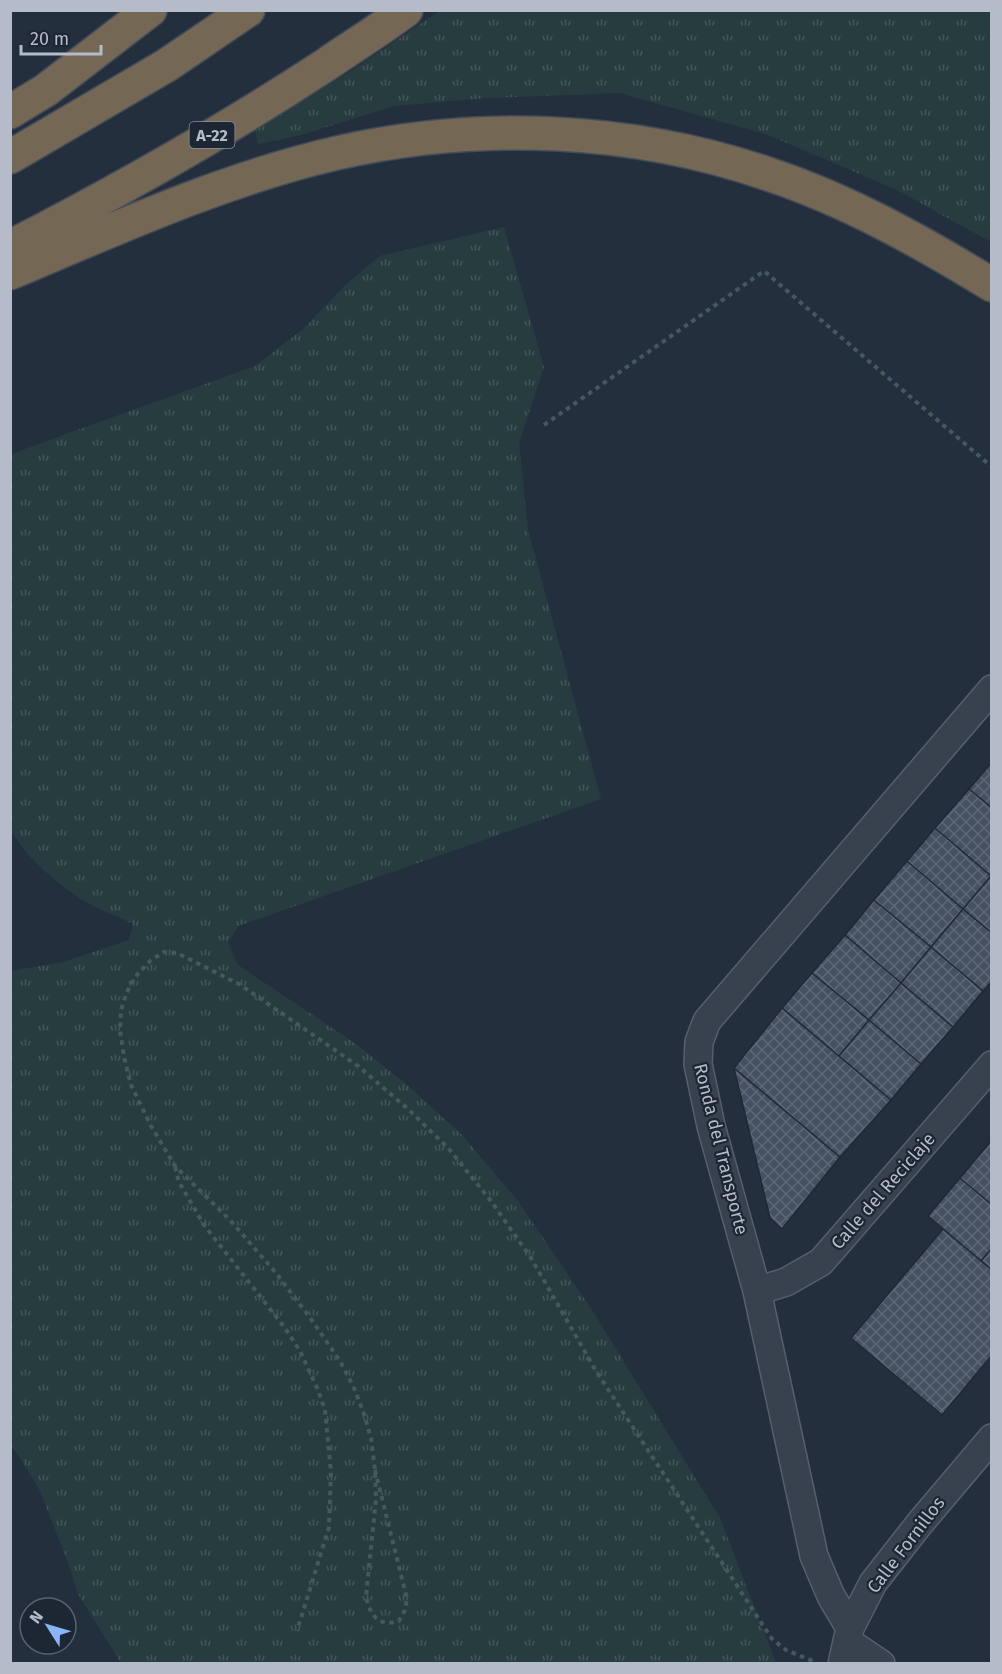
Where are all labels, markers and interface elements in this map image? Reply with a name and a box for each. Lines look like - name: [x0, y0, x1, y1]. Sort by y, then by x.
- scale bar: [21, 18, 100, 56]
- text: 20 m: [30, 28, 69, 50]
- road number: A-22: [190, 122, 234, 148]
- street label: Ronda del Transporte: [689, 1061, 753, 1237]
- street label: Calle del Reciclaje: [826, 1128, 940, 1254]
- street label: Calle Fornillos: [863, 1492, 949, 1598]
- north arrow: [18, 1596, 78, 1656]
- text: N: [26, 1607, 47, 1627]

